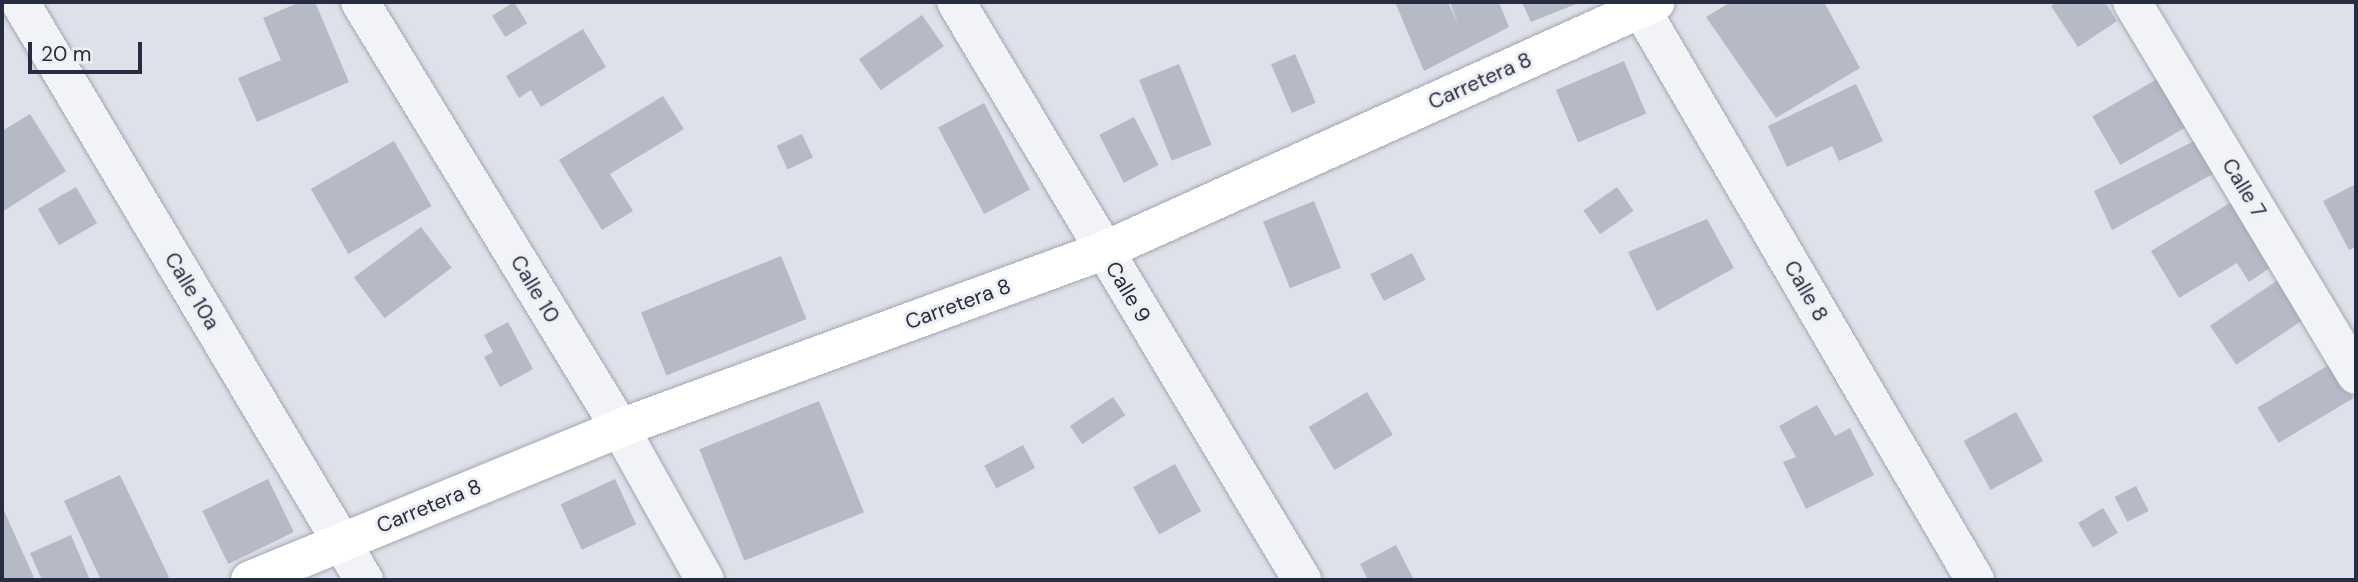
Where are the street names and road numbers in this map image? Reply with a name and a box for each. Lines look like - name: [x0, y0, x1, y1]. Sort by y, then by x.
- street label: Carretera 8: [1424, 47, 1536, 115]
- street label: Calle 7: [2217, 154, 2271, 222]
- street label: Calle 10a: [159, 248, 225, 334]
- street label: Calle 10: [505, 251, 565, 327]
- street label: Calle 8: [1779, 256, 1833, 326]
- street label: Calle 9: [1100, 257, 1156, 327]
- street label: Carretera 8: [902, 273, 1014, 335]
- street label: Carretera 8: [373, 474, 485, 538]

